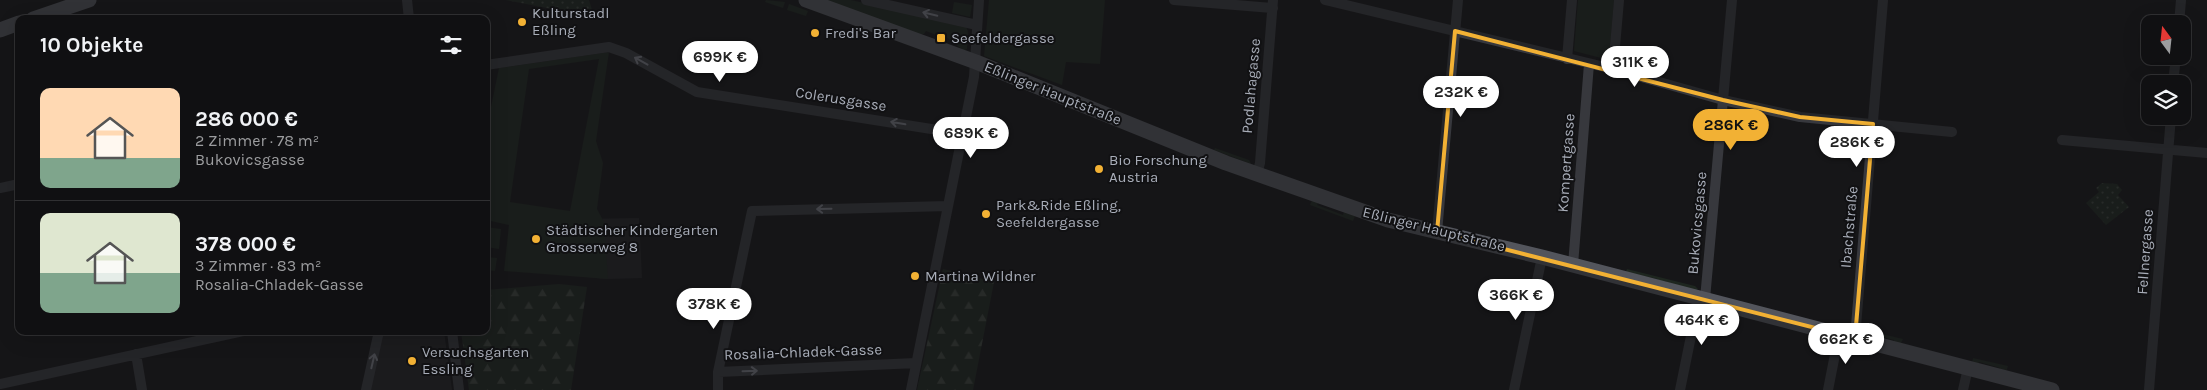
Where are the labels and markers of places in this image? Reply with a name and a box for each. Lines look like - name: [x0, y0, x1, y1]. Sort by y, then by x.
- place label: Kulturstadl Eßling: [532, 4, 609, 39]
- marker: Kulturstadl Eßling: [516, 16, 528, 28]
- place label: Fredi's Bar: [825, 24, 896, 42]
- marker: Fredi's Bar: [809, 27, 821, 39]
- place label: Seefeldergasse: [951, 29, 1054, 47]
- marker: Seefeldergasse: [935, 32, 947, 44]
- pin: 699K €: [679, 41, 761, 83]
- pin: 311K €: [1594, 46, 1676, 88]
- pin: 232K €: [1420, 76, 1502, 118]
- pin: 286K €: [1690, 108, 1772, 151]
- pin: 689K €: [930, 116, 1012, 159]
- pin: 286K €: [1816, 126, 1898, 168]
- place label: Bio Forschung Austria: [1109, 151, 1207, 186]
- marker: Bio Forschung Austria: [1093, 163, 1105, 175]
- place label: Park&Ride Eßling, Seefeldergasse: [996, 196, 1121, 231]
- marker: Park&Ride Eßling, Seefeldergasse: [980, 208, 992, 220]
- place label: Städtischer Kindergarten Grosserweg 8: [546, 221, 718, 256]
- marker: Städtischer Kindergarten Grosserweg 8: [530, 233, 542, 245]
- place label: Martina Wildner: [925, 267, 1036, 285]
- marker: Martina Wildner: [909, 270, 921, 282]
- pin: 366K €: [1475, 278, 1557, 321]
- pin: 378K €: [673, 288, 755, 330]
- pin: 464K €: [1661, 304, 1743, 346]
- pin: 662K €: [1805, 322, 1887, 365]
- place label: Versuchsgarten Essling: [422, 343, 529, 378]
- marker: Versuchsgarten Essling: [406, 355, 418, 367]

